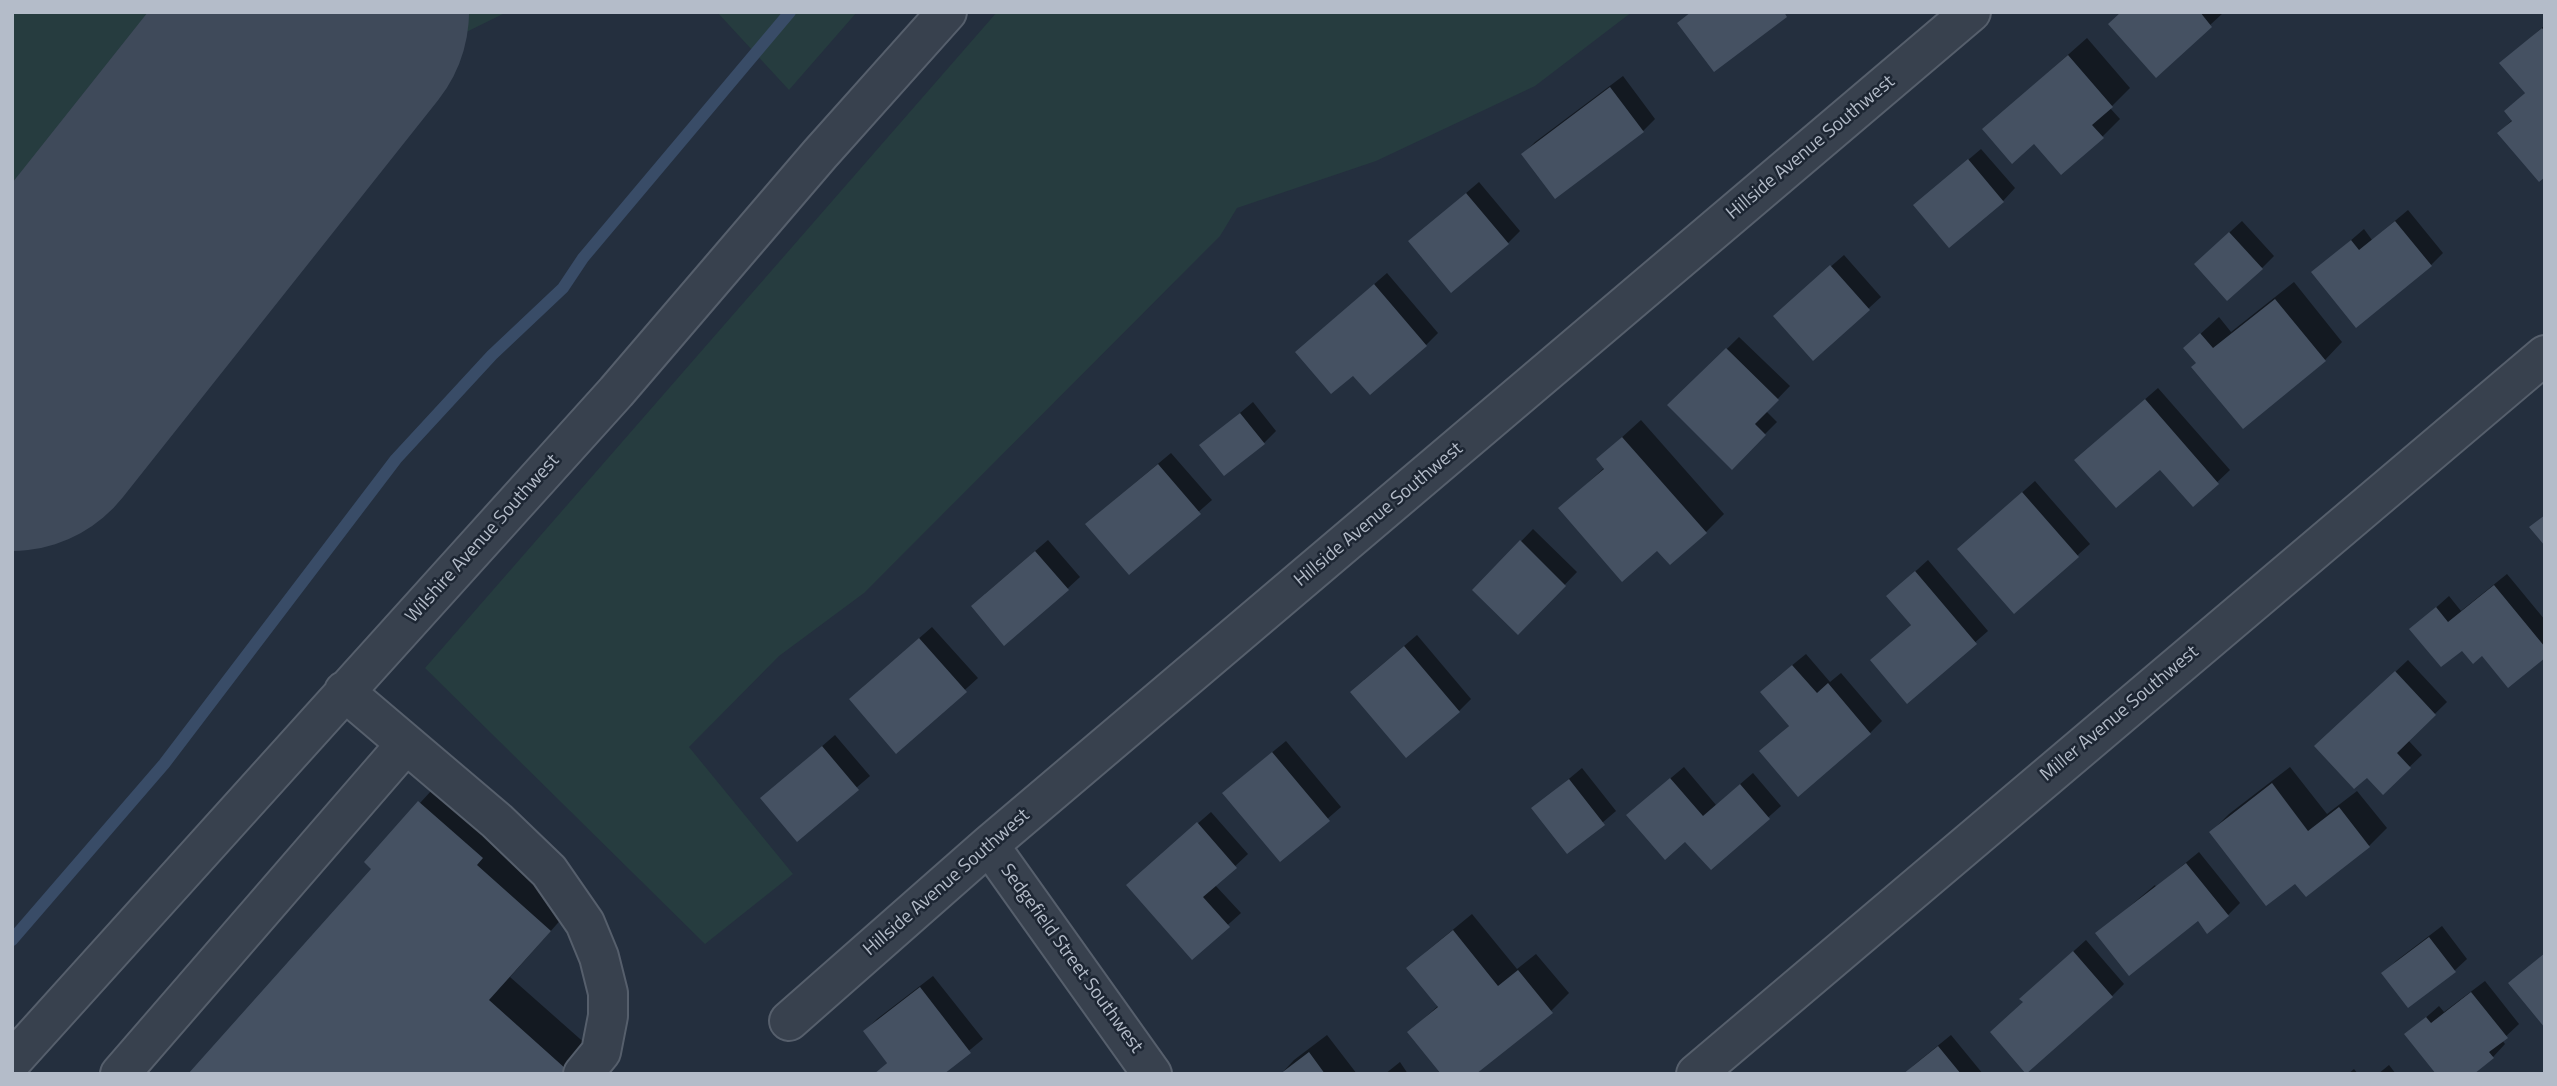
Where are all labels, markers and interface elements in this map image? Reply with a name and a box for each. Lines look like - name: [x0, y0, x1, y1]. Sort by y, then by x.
- street label: Hillside Avenue Southwest: [1722, 71, 1900, 225]
- street label: Hillside Avenue Southwest: [1290, 438, 1468, 592]
- street label: Wilshire Avenue Southwest: [401, 450, 565, 628]
- street label: Miller Avenue Southwest: [2036, 641, 2204, 787]
- street label: Hillside Avenue Southwest: [859, 805, 1035, 961]
- street label: Sedgefield Street Southwest: [995, 860, 1147, 1058]

